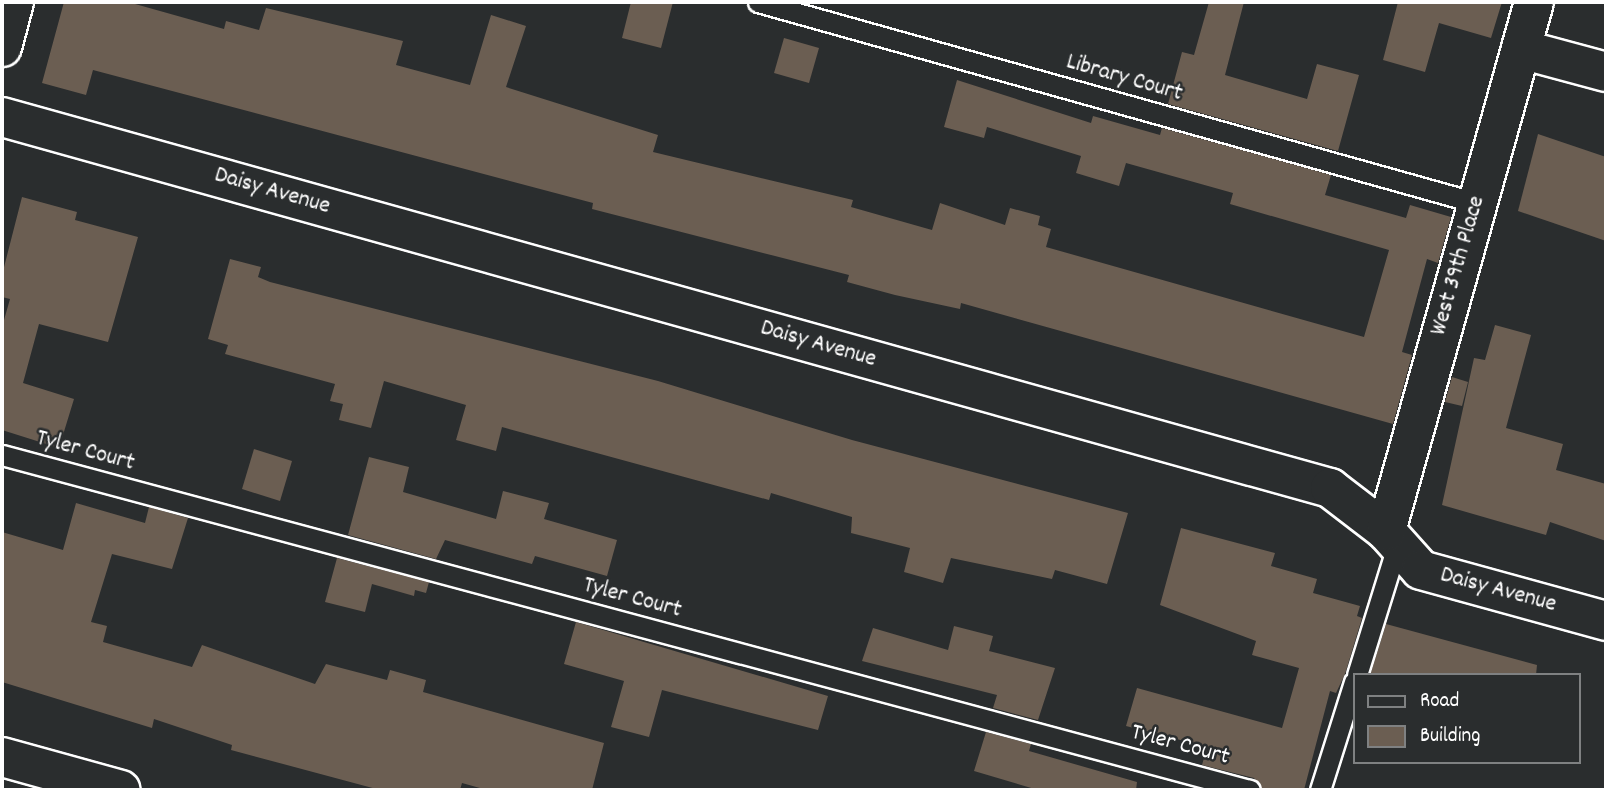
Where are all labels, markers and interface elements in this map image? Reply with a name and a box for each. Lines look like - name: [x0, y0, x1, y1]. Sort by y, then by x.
- street label: Library Court: [1063, 49, 1185, 109]
- street label: Daisy Avenue: [211, 162, 333, 222]
- street label: West 39th Place: [1425, 193, 1493, 339]
- street label: Daisy Avenue: [757, 315, 879, 375]
- street label: Tyler Court: [33, 425, 137, 479]
- street label: Daisy Avenue: [1437, 562, 1559, 620]
- street label: Tyler Court: [580, 572, 684, 626]
- legend: [1352, 673, 1580, 764]
- text: Road: [1420, 687, 1459, 717]
- street label: Tyler Court: [1128, 719, 1232, 773]
- text: Building: [1420, 722, 1480, 752]

